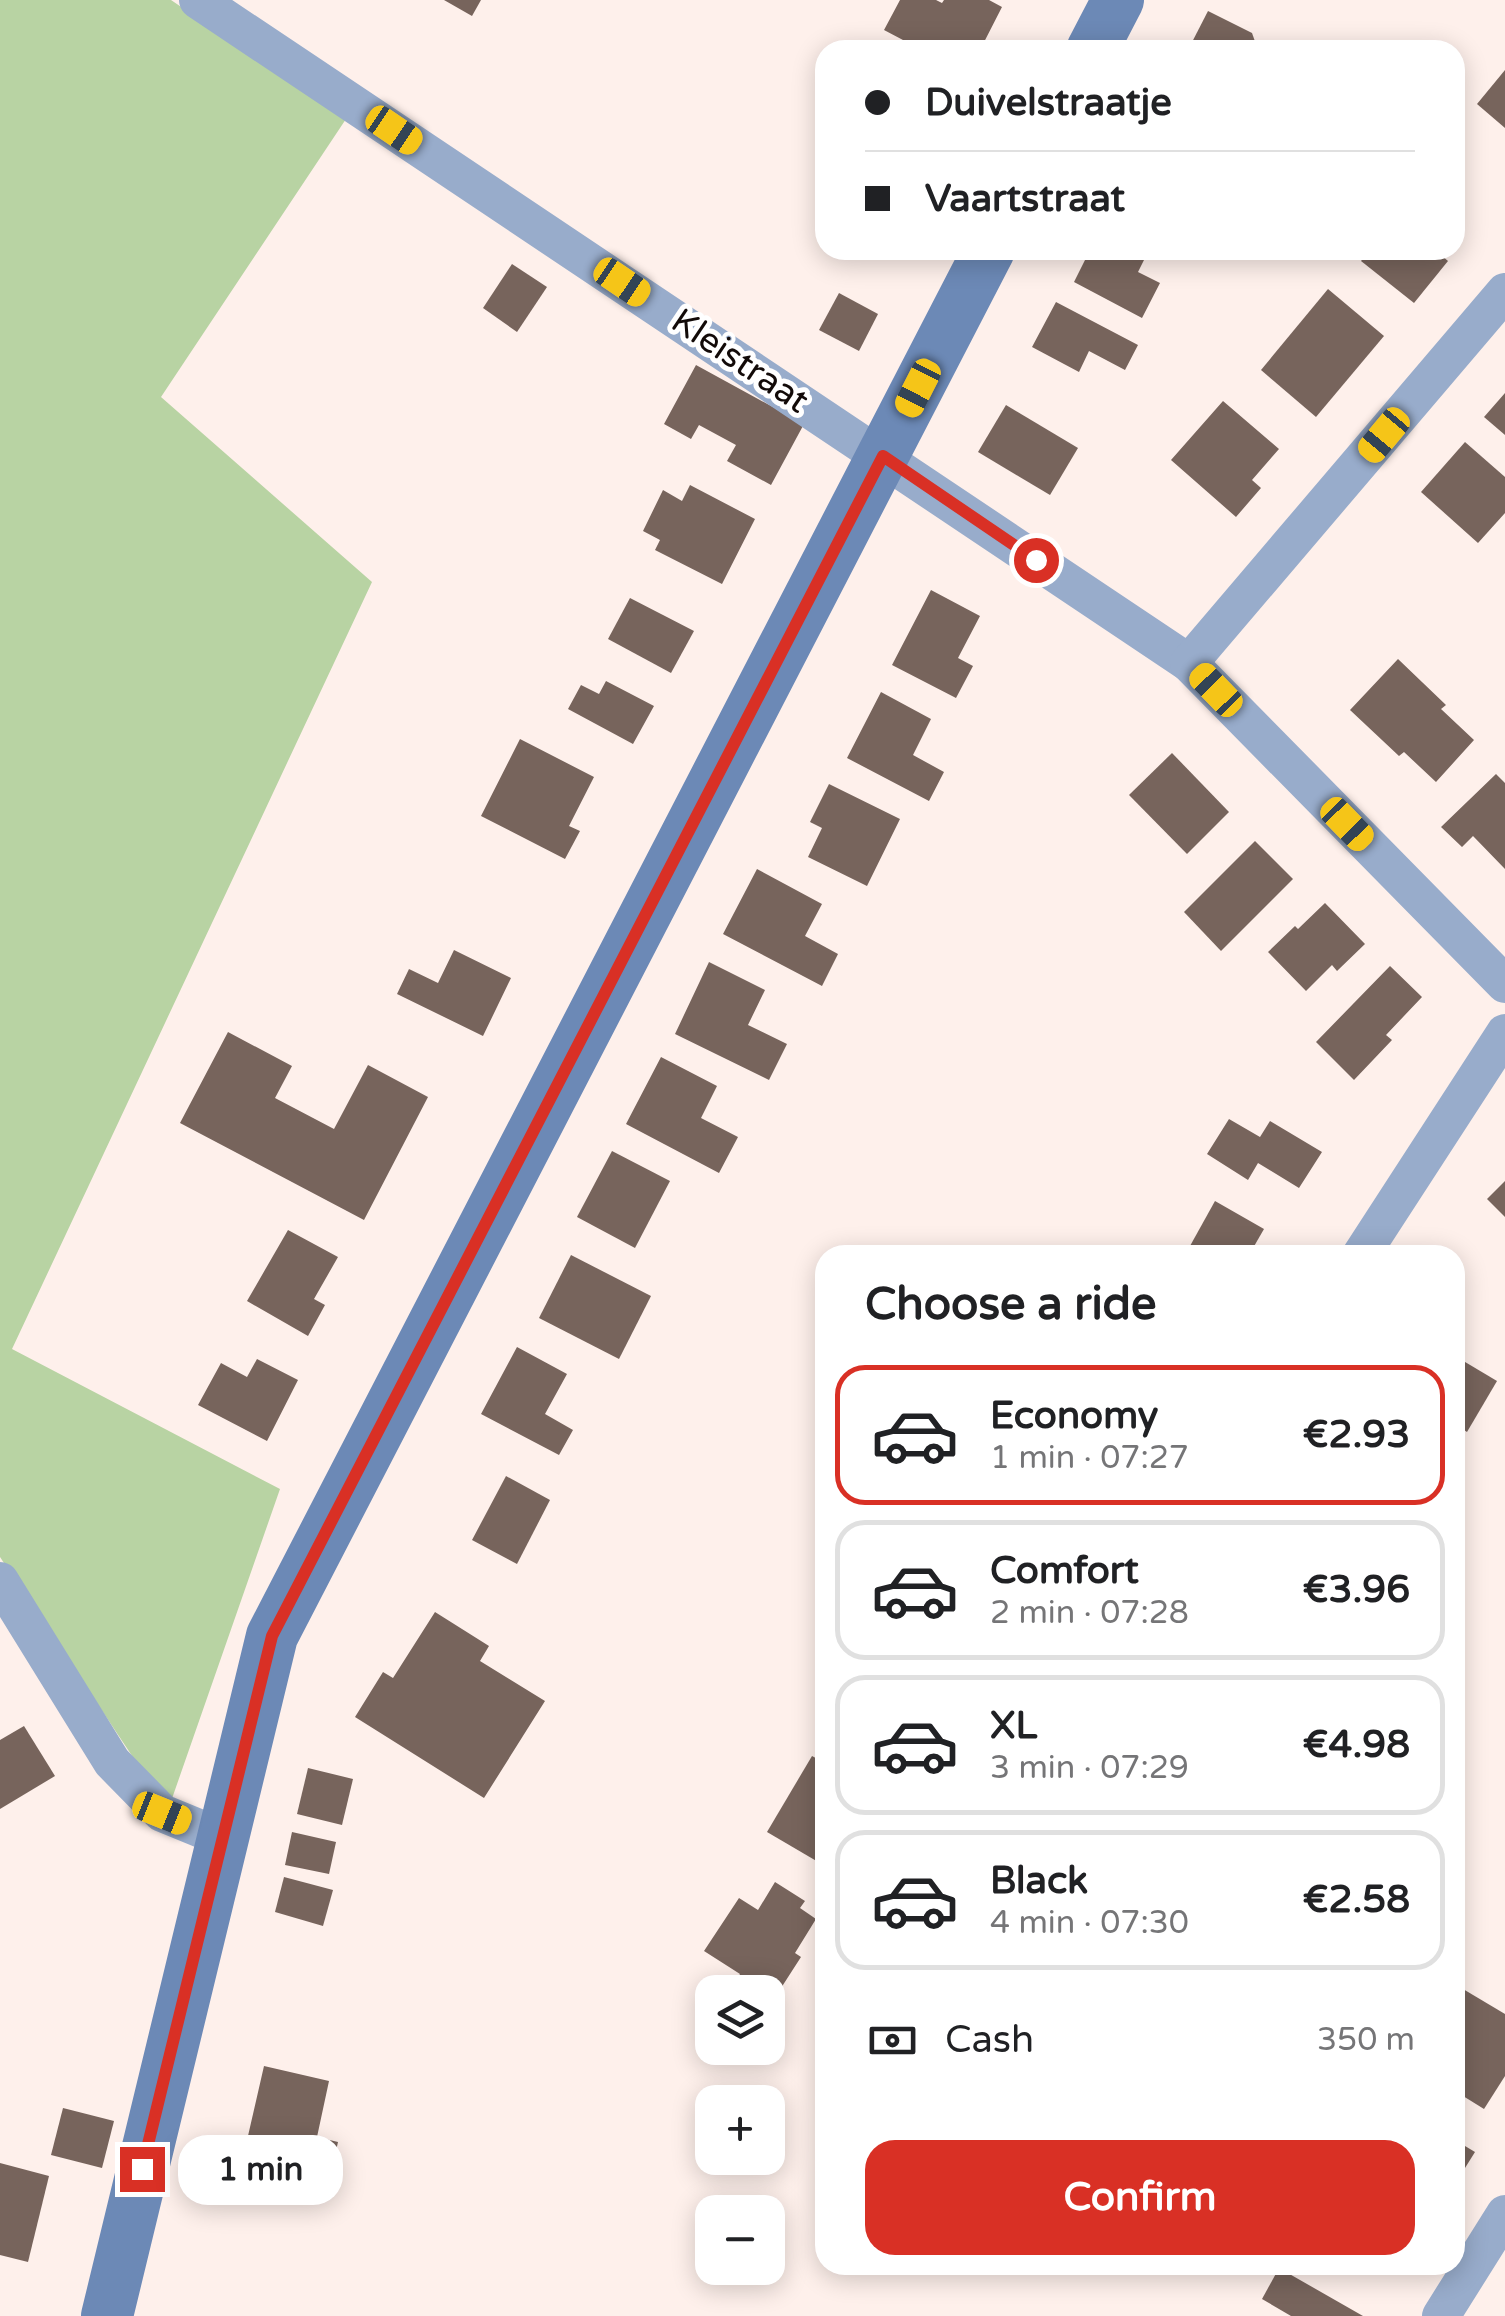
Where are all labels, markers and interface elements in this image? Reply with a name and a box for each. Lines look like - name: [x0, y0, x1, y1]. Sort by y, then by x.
- text: Duivelstraatje: [925, 80, 1172, 126]
- car: [361, 101, 427, 159]
- text: Vaartstraat: [925, 176, 1125, 222]
- car: [589, 253, 655, 311]
- street label: Kleistraat: [663, 300, 817, 422]
- car: [891, 354, 945, 422]
- car: [1353, 402, 1415, 468]
- route start: [1014, 538, 1059, 583]
- car: [1184, 658, 1248, 722]
- car: [1315, 792, 1379, 856]
- text: Choose a ride: [865, 1278, 1156, 1332]
- icon: car: [870, 1390, 960, 1480]
- text: Economy: [990, 1393, 1158, 1439]
- text: €2.93: [1303, 1412, 1410, 1458]
- text: 1 min · 07:27: [990, 1439, 1189, 1477]
- icon: car: [870, 1545, 960, 1635]
- text: Comfort: [990, 1548, 1139, 1594]
- text: €3.96: [1303, 1567, 1410, 1613]
- text: 2 min · 07:28: [990, 1594, 1189, 1632]
- icon: car: [870, 1700, 960, 1790]
- text: XL: [990, 1703, 1037, 1749]
- text: €4.98: [1303, 1722, 1410, 1768]
- text: 3 min · 07:29: [990, 1749, 1189, 1787]
- car: [129, 1788, 195, 1838]
- icon: car: [870, 1855, 960, 1945]
- text: Black: [990, 1858, 1088, 1904]
- text: €2.58: [1303, 1877, 1410, 1923]
- text: 4 min · 07:30: [990, 1904, 1189, 1942]
- map controls: [695, 1975, 785, 2285]
- button: layers: [695, 1975, 785, 2065]
- icon: cash: [865, 2013, 920, 2068]
- text: Cash: [945, 2017, 1034, 2063]
- text: 350 m: [1317, 2021, 1415, 2059]
- button: +: [695, 2085, 785, 2175]
- callout: 1 min: [177, 2134, 342, 2204]
- button: Confirm: [865, 2140, 1415, 2255]
- route end: [120, 2147, 165, 2192]
- text: 1 min: [218, 2151, 303, 2189]
- button: −: [695, 2195, 785, 2285]

